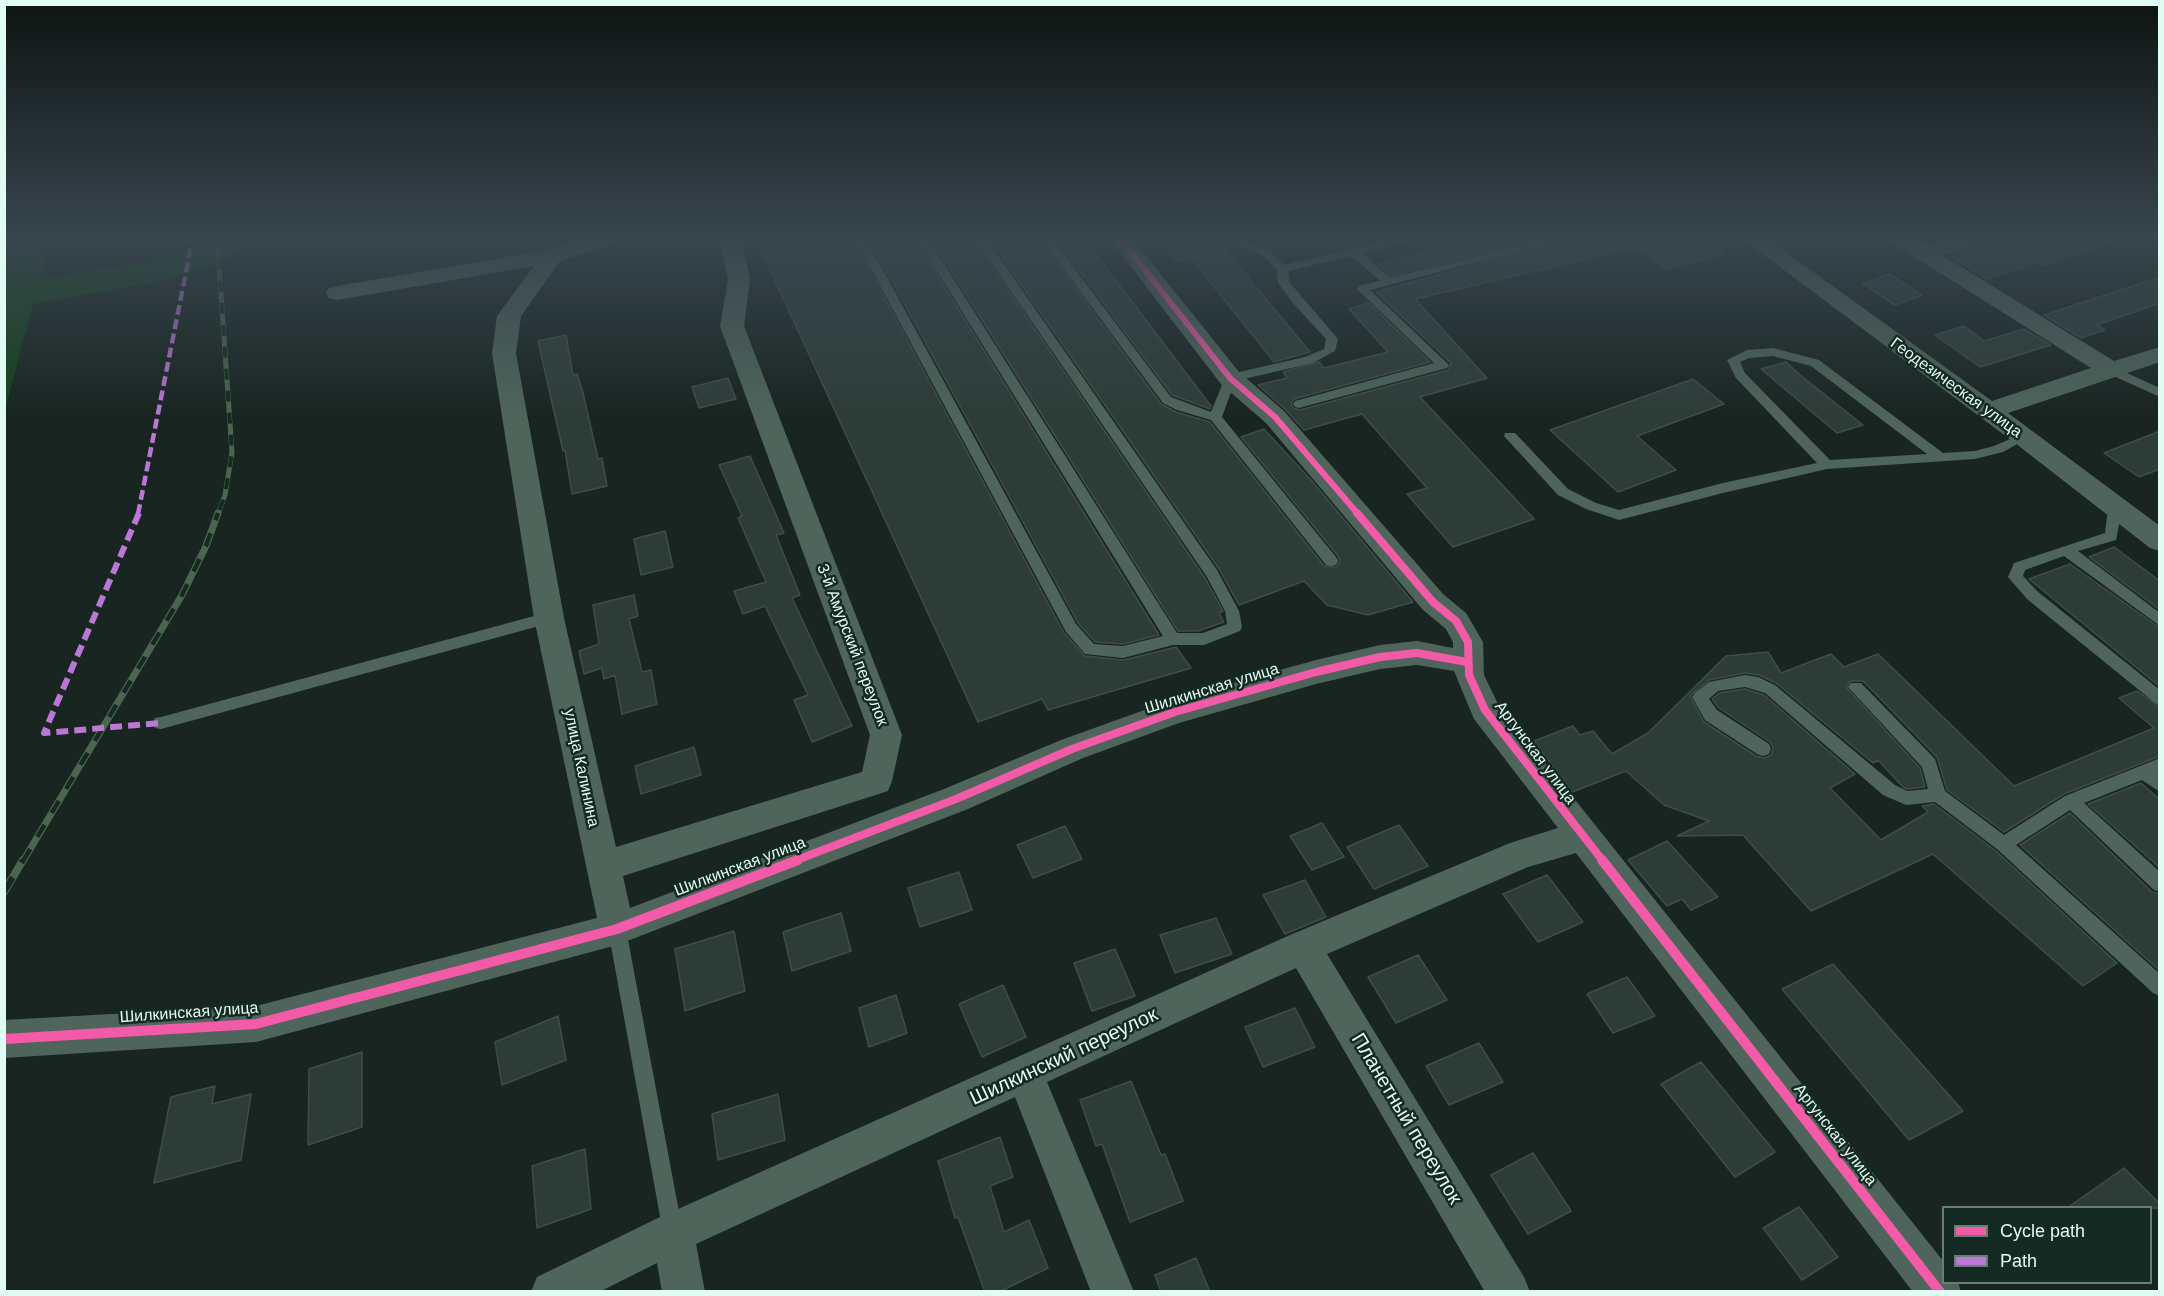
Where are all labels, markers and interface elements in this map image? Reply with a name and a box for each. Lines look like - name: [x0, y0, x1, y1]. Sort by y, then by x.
- street label: Геодезическая улица: [1887, 334, 2025, 442]
- street label: 3-й Амурский переулок: [812, 561, 892, 729]
- street label: Шилкинская улица: [1143, 659, 1281, 719]
- street label: Аргунская улица: [1490, 698, 1580, 808]
- street label: улица Калинина: [559, 707, 603, 829]
- street label: Шилкинская улица: [672, 833, 808, 901]
- street label: Шилкинская улица: [119, 999, 259, 1027]
- street label: Шилкинский переулок: [966, 1003, 1162, 1111]
- street label: Планетный переулок: [1345, 1029, 1467, 1209]
- street label: Аргунская улица: [1789, 1080, 1881, 1190]
- legend: [1942, 1206, 2152, 1284]
- text: Cycle path: [2000, 1221, 2085, 1241]
- text: Path: [2000, 1251, 2037, 1271]

